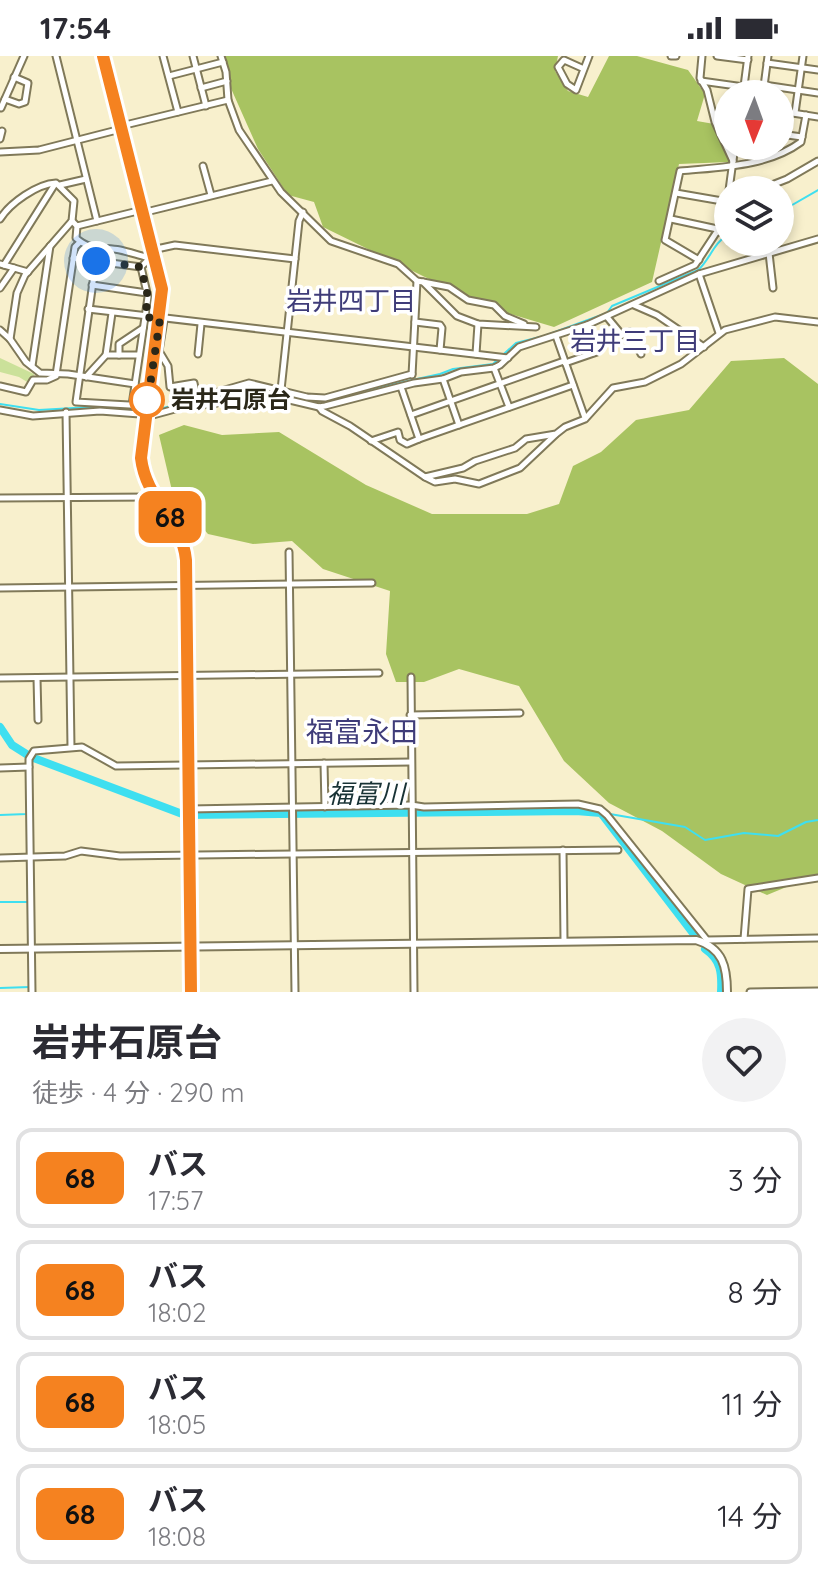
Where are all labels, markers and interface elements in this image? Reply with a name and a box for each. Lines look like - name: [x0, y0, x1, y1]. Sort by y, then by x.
- text: 17:54: [40, 9, 111, 47]
- north arrow: [714, 80, 794, 160]
- map controls: [714, 80, 794, 256]
- button: layers: [714, 176, 794, 256]
- your location: [76, 241, 116, 281]
- district label: 岩井四丁目: [286, 284, 416, 317]
- district label: 岩井三丁目: [570, 324, 700, 357]
- marker: 岩井石原台: [130, 383, 164, 417]
- place label: 岩井石原台: [171, 384, 291, 414]
- line badge: 68: [134, 491, 206, 543]
- text: 68: [155, 499, 185, 534]
- district label: 福富永田: [306, 714, 418, 749]
- water label: 福富川: [327, 777, 408, 810]
- text: 岩井石原台: [32, 1018, 222, 1066]
- button: heart: [702, 1018, 786, 1102]
- text: 徒歩 · 4 分 · 290 m: [32, 1076, 245, 1109]
- text: バス: [148, 1145, 208, 1183]
- text: 68: [65, 1160, 95, 1195]
- text: 3 分: [728, 1161, 782, 1199]
- text: 17:57: [148, 1184, 203, 1217]
- text: バス: [148, 1257, 208, 1295]
- text: 68: [65, 1272, 95, 1307]
- text: 8 分: [728, 1273, 782, 1311]
- text: 18:02: [148, 1296, 206, 1329]
- text: バス: [148, 1369, 208, 1407]
- text: 68: [65, 1384, 95, 1419]
- text: 11 分: [722, 1385, 782, 1423]
- text: 18:05: [148, 1408, 206, 1441]
- text: バス: [148, 1481, 208, 1519]
- text: 68: [65, 1496, 95, 1531]
- text: 14 分: [717, 1497, 782, 1535]
- text: 18:08: [148, 1520, 206, 1553]

